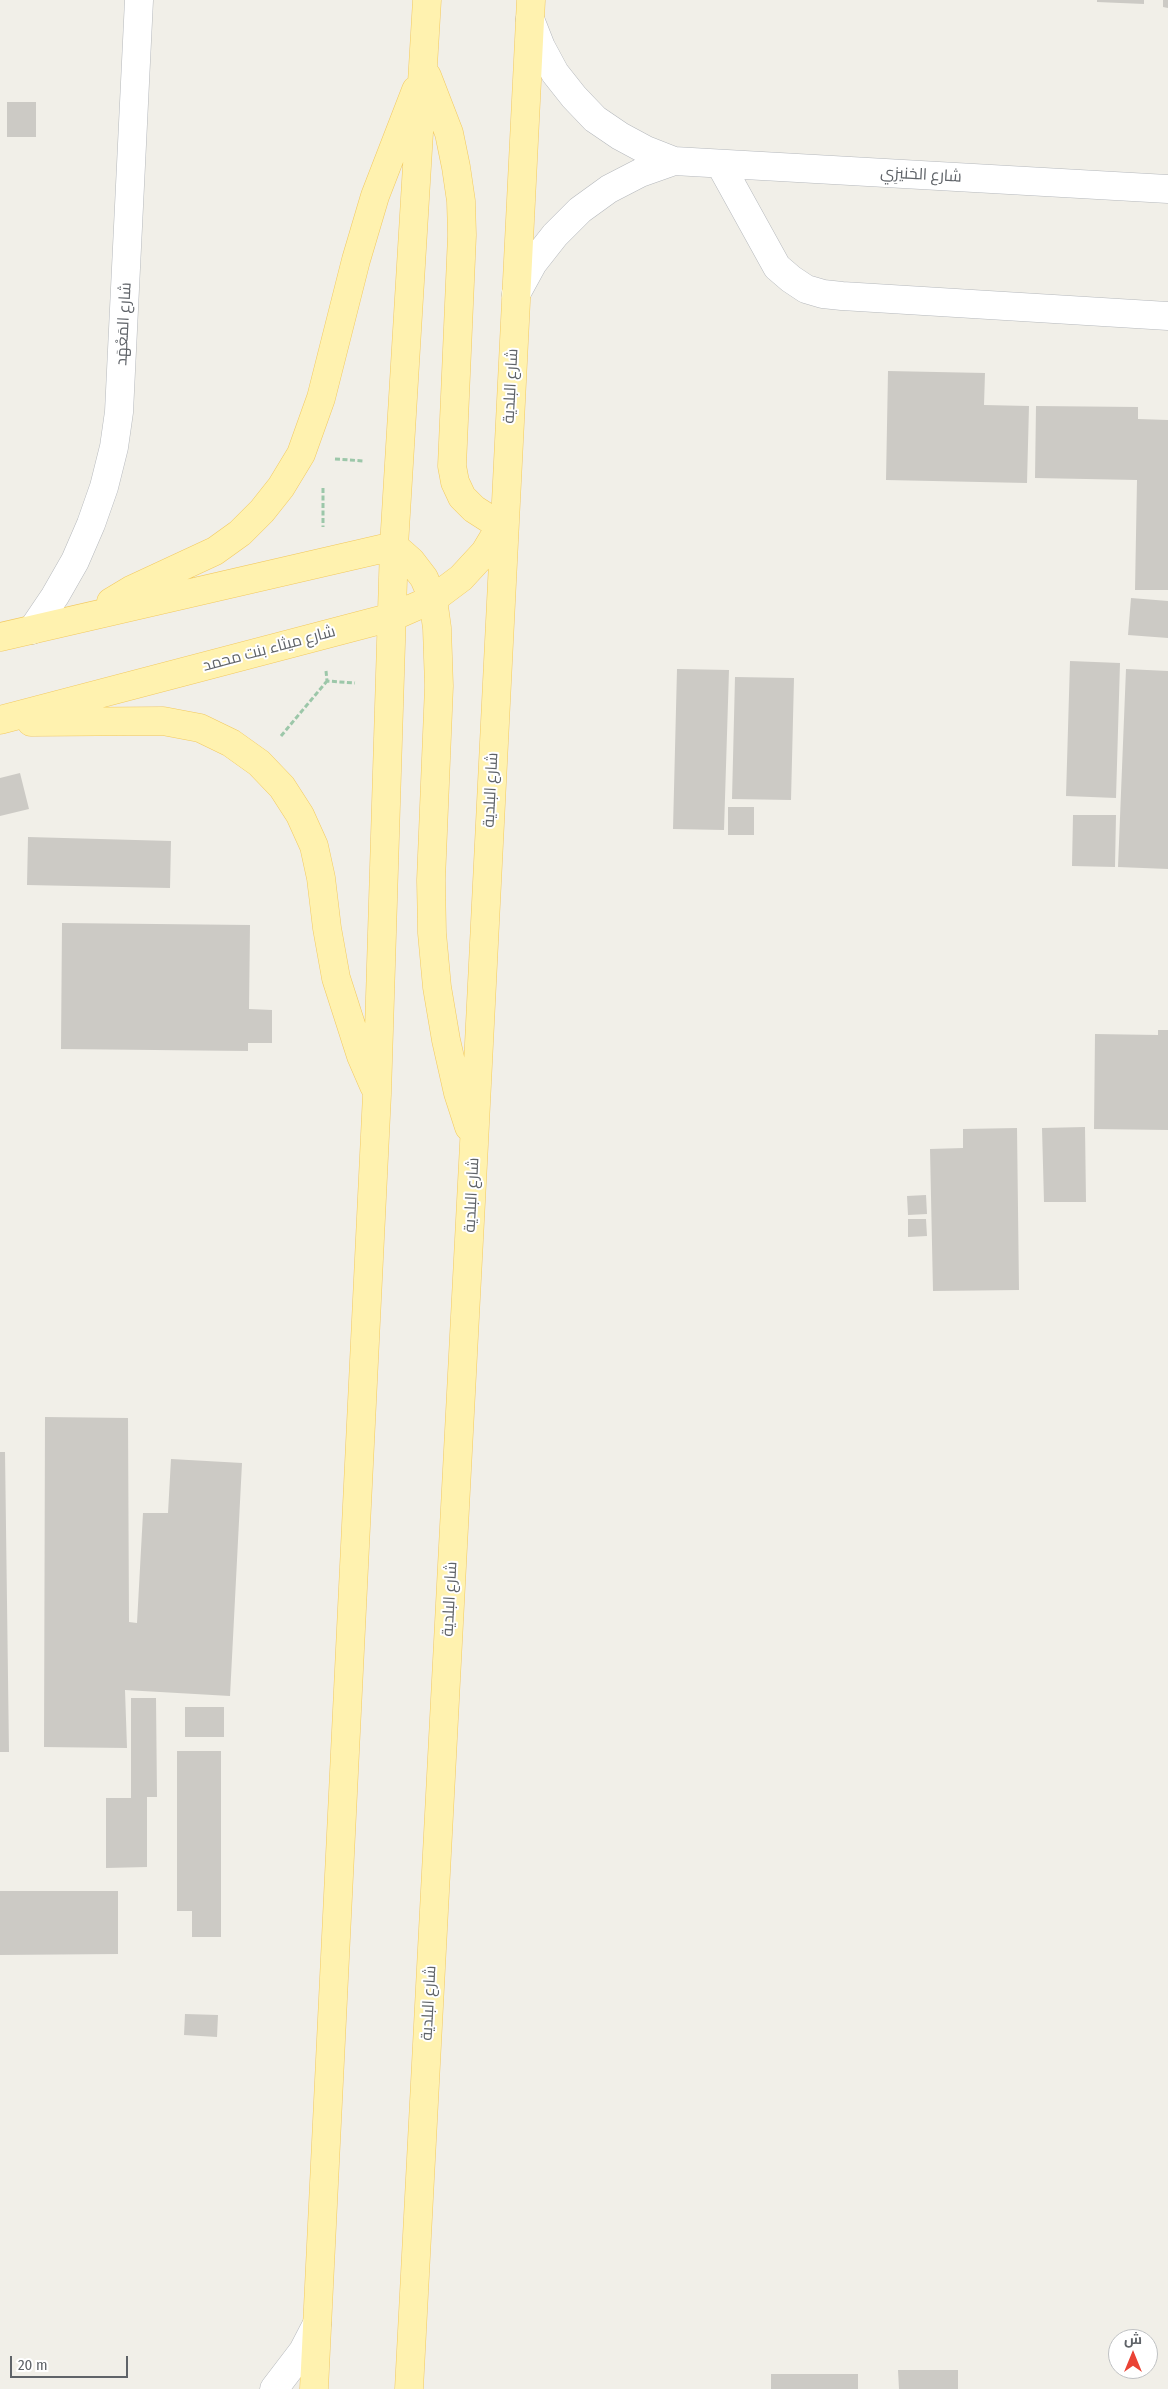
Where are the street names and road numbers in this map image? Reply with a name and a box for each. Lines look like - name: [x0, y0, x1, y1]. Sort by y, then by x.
- street label: شارع الخنيزِي: [880, 163, 962, 187]
- street label: شارع المَعْهَد: [112, 282, 136, 366]
- street label: شارع البلدية: [499, 348, 523, 424]
- street label: شارع ميثاء بنت محمد: [200, 622, 338, 676]
- street label: شارع البلدية: [479, 752, 503, 828]
- street label: شارع البلدية: [460, 1157, 484, 1233]
- street label: شارع البلدية: [438, 1561, 462, 1637]
- street label: شارع البلدية: [417, 1965, 441, 2041]

